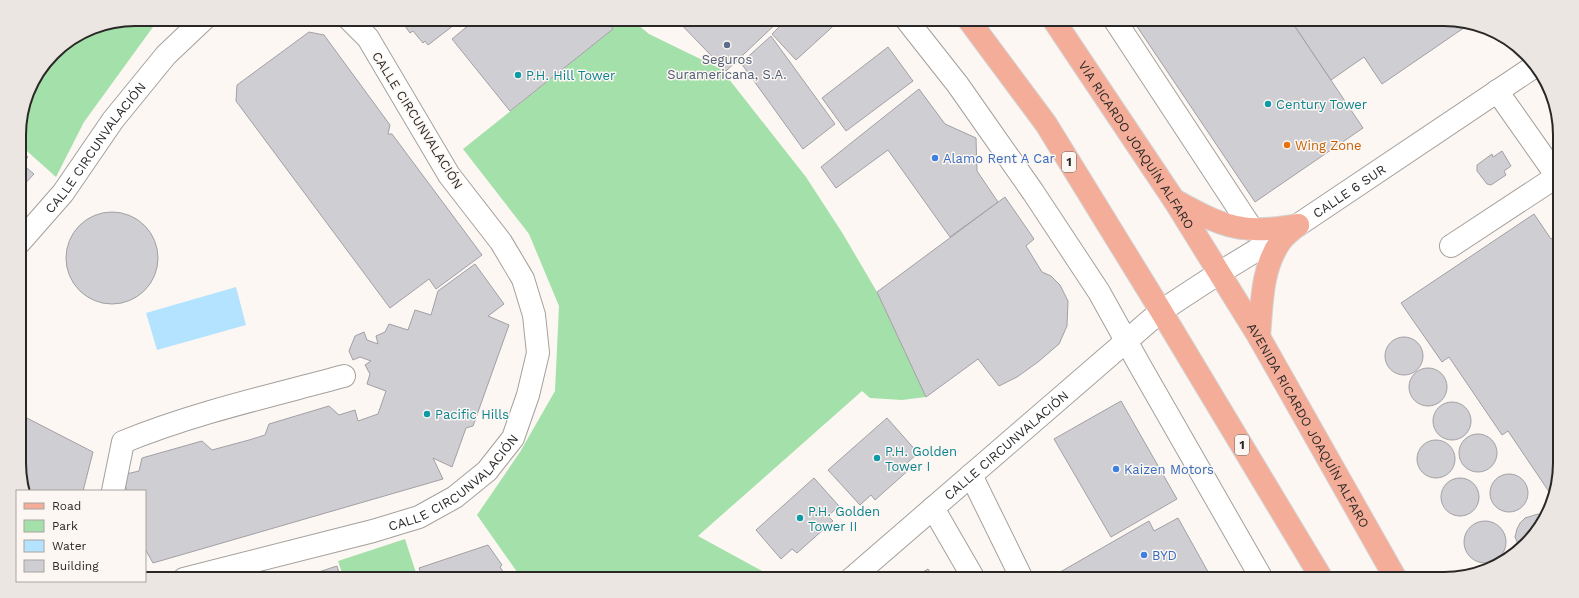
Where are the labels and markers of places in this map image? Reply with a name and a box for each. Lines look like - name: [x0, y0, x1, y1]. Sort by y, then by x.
- marker: Seguros Suramericana, S.A.: [722, 40, 732, 50]
- place label: Seguros Suramericana, S.A.: [667, 52, 787, 82]
- place label: P.H. Hill Tower: [526, 68, 615, 83]
- marker: P.H. Hill Tower: [513, 70, 523, 80]
- place label: Century Tower: [1276, 97, 1367, 112]
- marker: Century Tower: [1263, 99, 1273, 109]
- place label: Wing Zone: [1295, 138, 1362, 153]
- marker: Wing Zone: [1282, 140, 1292, 150]
- place label: Alamo Rent A Car: [943, 151, 1055, 166]
- marker: Alamo Rent A Car: [930, 153, 940, 163]
- place label: Pacific Hills: [435, 407, 509, 422]
- marker: Pacific Hills: [422, 409, 432, 419]
- place label: P.H. Golden Tower I: [885, 444, 957, 474]
- marker: P.H. Golden Tower I: [872, 453, 882, 463]
- place label: Kaizen Motors: [1124, 462, 1214, 477]
- marker: Kaizen Motors: [1111, 464, 1121, 474]
- place label: P.H. Golden Tower II: [808, 504, 880, 534]
- marker: P.H. Golden Tower II: [795, 513, 805, 523]
- place label: BYD: [1152, 548, 1177, 563]
- marker: BYD: [1139, 550, 1149, 560]

